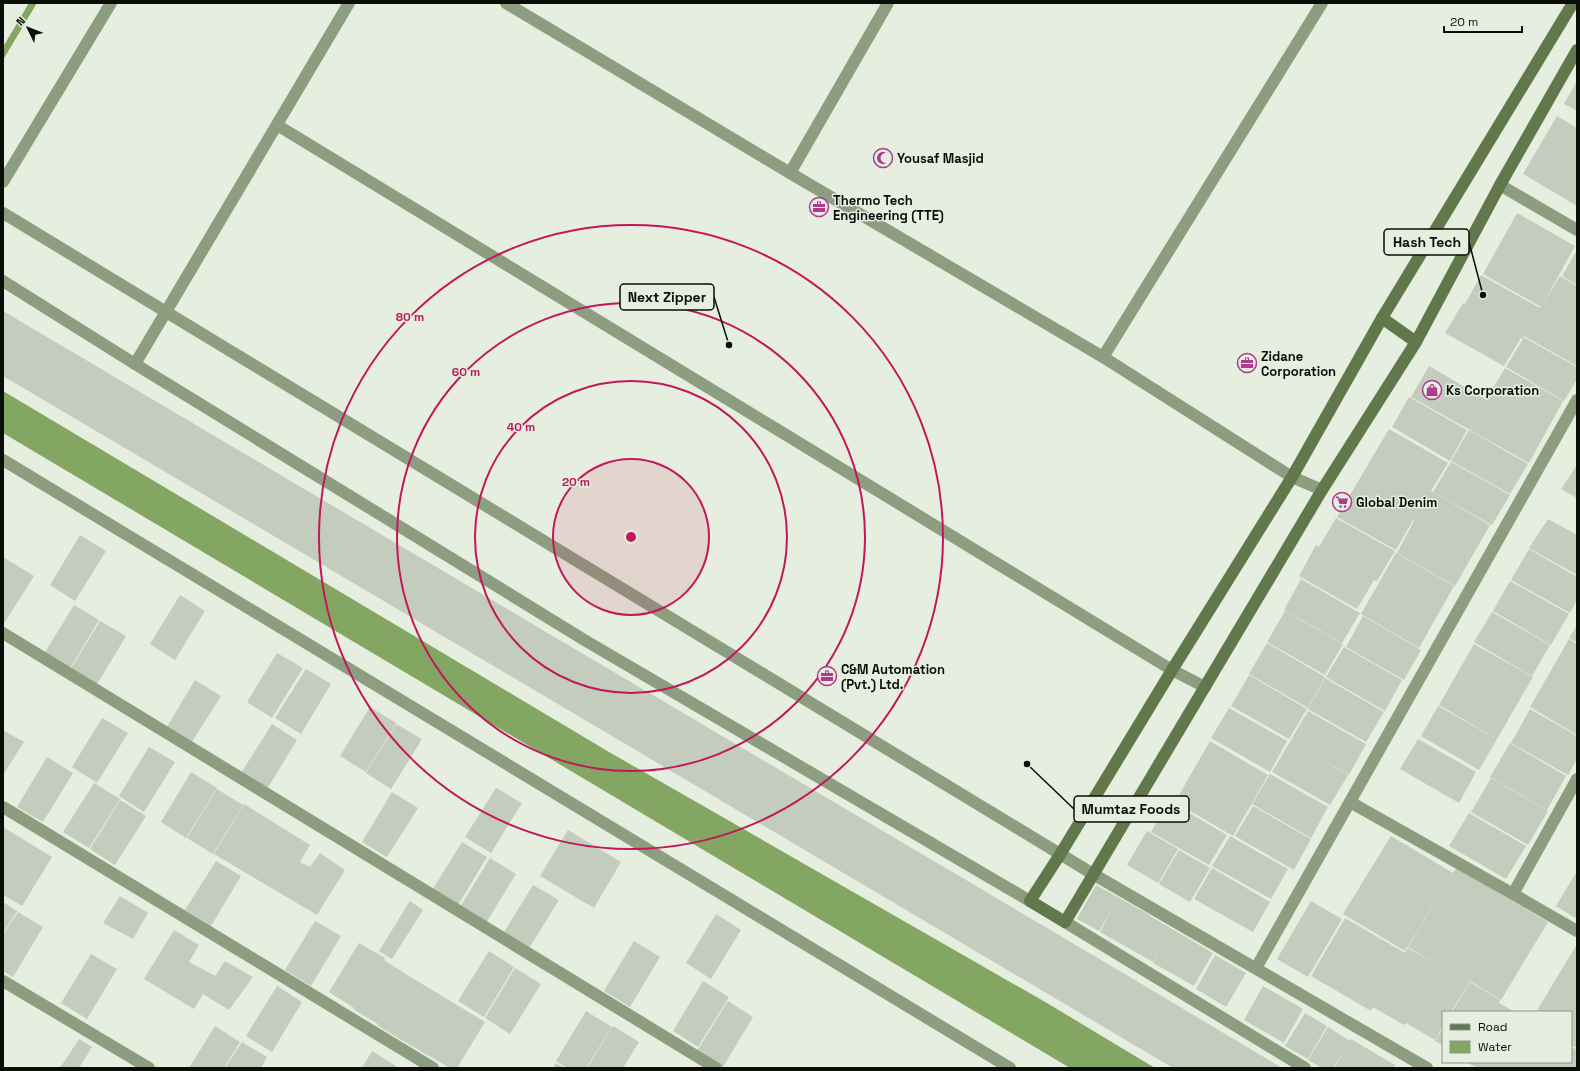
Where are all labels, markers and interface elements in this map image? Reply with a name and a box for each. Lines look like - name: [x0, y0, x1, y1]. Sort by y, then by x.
- north arrow: [8, 8, 48, 48]
- scale bar: [1444, 8, 1522, 34]
- text: N: [13, 14, 28, 29]
- text: 20 m: [1450, 14, 1478, 30]
- mosque icon: Yousaf Masjid: [872, 147, 894, 169]
- place label: Yousaf Masjid: [897, 150, 984, 167]
- place label: Thermo Tech Engineering (TTE): [833, 192, 944, 224]
- office icon: Thermo Tech Engineering (TTE): [808, 196, 830, 218]
- callout: Hash Tech: [1384, 229, 1469, 255]
- text: Hash Tech: [1393, 233, 1461, 251]
- callout: Next Zipper: [620, 284, 714, 310]
- text: Next Zipper: [628, 288, 707, 306]
- text: 80 m: [396, 309, 424, 325]
- place label: Zidane Corporation: [1261, 348, 1336, 380]
- office icon: Zidane Corporation: [1236, 352, 1258, 374]
- text: 60 m: [452, 364, 480, 380]
- shop icon: Ks Corporation: [1421, 379, 1443, 401]
- place label: Ks Corporation: [1446, 382, 1539, 399]
- text: 40 m: [507, 419, 535, 435]
- text: 20 m: [562, 474, 590, 490]
- supermarket icon: Global Denim: [1331, 491, 1353, 513]
- place label: Global Denim: [1356, 494, 1437, 511]
- centre of rings: [624, 530, 638, 544]
- place label: C&M Automation (Pvt.) Ltd.: [841, 661, 945, 693]
- office icon: C&M Automation (Pvt.) Ltd.: [816, 665, 838, 687]
- callout: Mumtaz Foods: [1074, 796, 1189, 822]
- text: Mumtaz Foods: [1082, 800, 1180, 818]
- legend: [1442, 1011, 1572, 1063]
- text: Road: [1478, 1019, 1507, 1035]
- text: Water: [1478, 1039, 1512, 1055]

